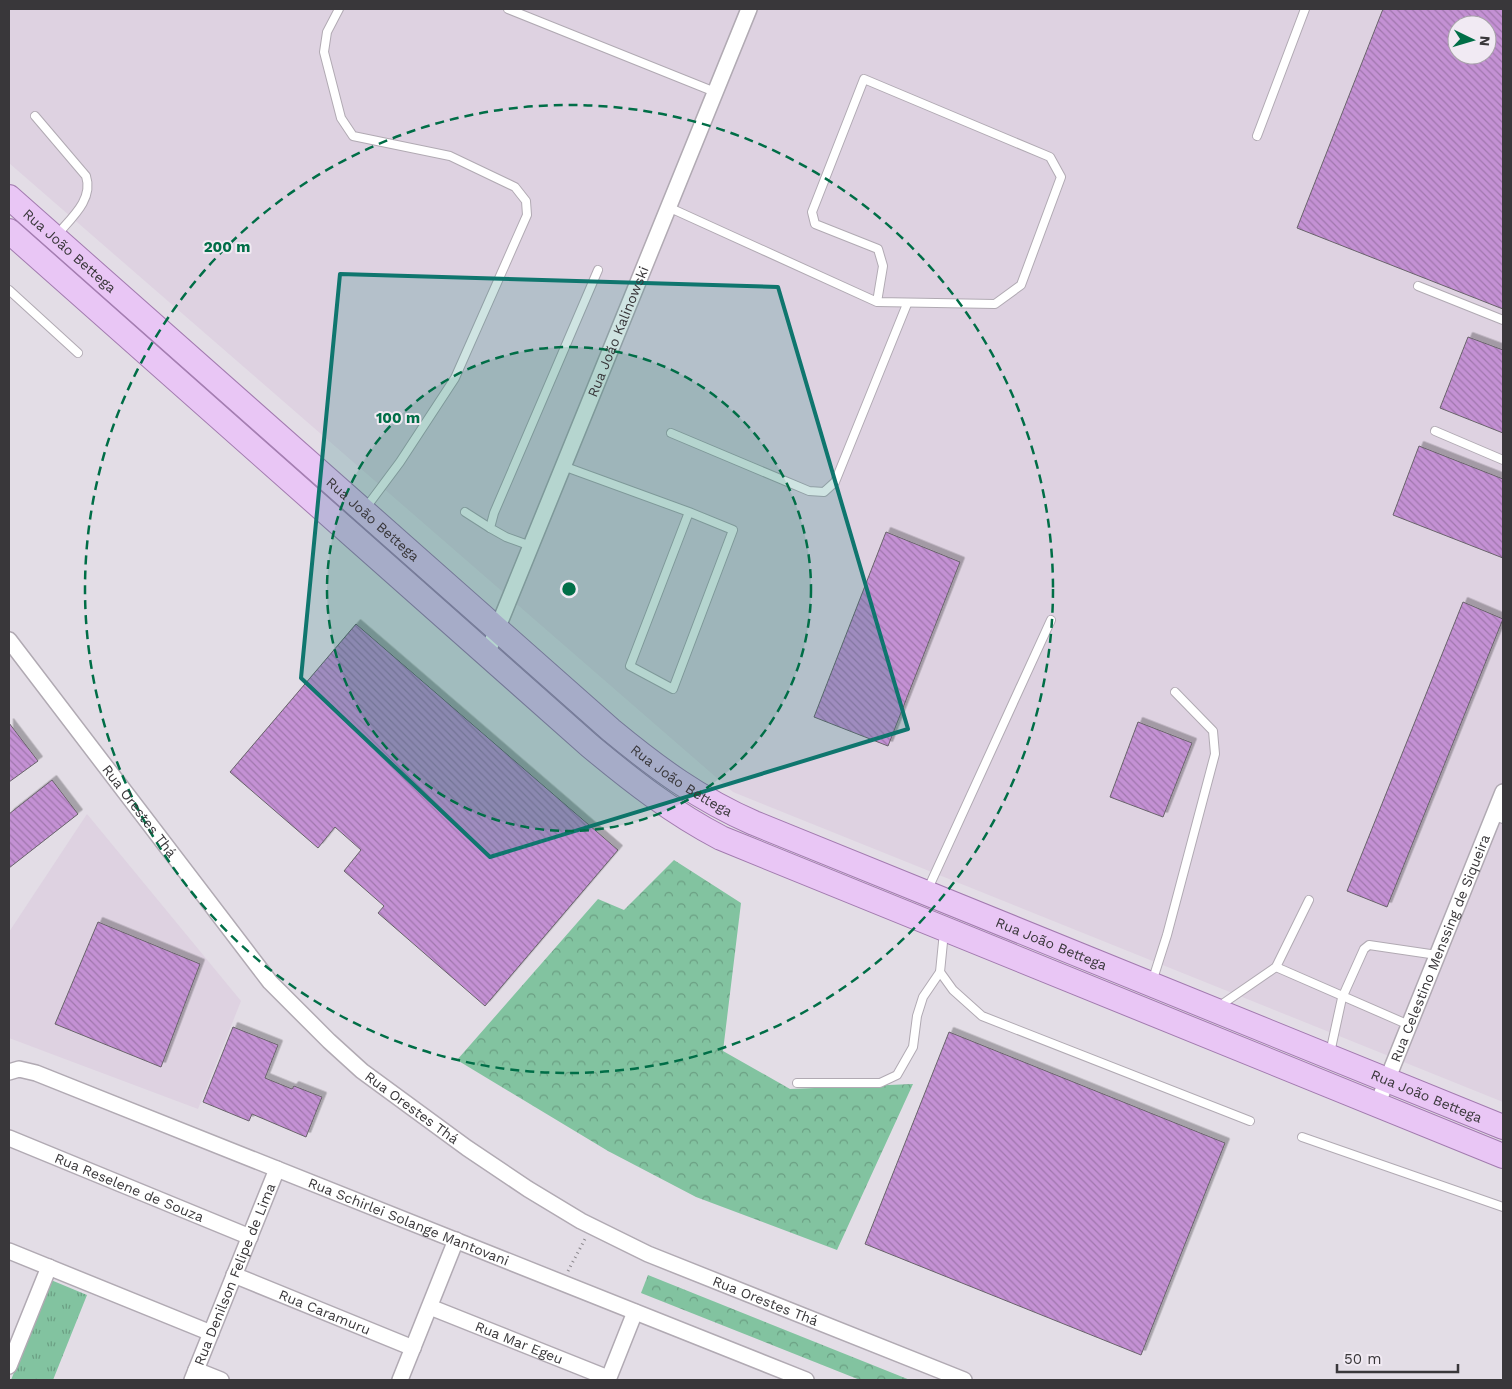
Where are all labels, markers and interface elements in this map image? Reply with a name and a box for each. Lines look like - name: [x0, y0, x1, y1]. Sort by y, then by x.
- north arrow: [1447, 15, 1497, 65]
- text: N: [1477, 35, 1493, 47]
- street label: Rua João Bettega: [20, 205, 119, 296]
- text: 200 m: [204, 238, 250, 256]
- street label: Rua João Kalinowski: [584, 264, 652, 399]
- text: 100 m: [376, 409, 420, 427]
- street label: Rua João Bettega: [323, 474, 423, 564]
- centre of rings: [560, 580, 578, 598]
- street label: Rua João Bettega: [628, 741, 735, 820]
- street label: Rua Orestes Thá: [99, 762, 180, 860]
- street label: Rua Celestino Menssing de Siqueira: [1387, 832, 1493, 1064]
- street label: Rua João Bettega: [993, 914, 1109, 973]
- street label: Rua João Bettega: [1369, 1066, 1485, 1126]
- street label: Rua Orestes Thá: [362, 1068, 462, 1147]
- street label: Rua Reselene de Souza: [52, 1150, 206, 1225]
- street label: Rua Schirlei Solange Mantovani: [306, 1174, 511, 1269]
- street label: Rua Denilson Felipe de Lima: [191, 1181, 278, 1368]
- street label: Rua Orestes Thá: [710, 1273, 821, 1329]
- street label: Rua Caramuru: [277, 1286, 373, 1338]
- street label: Rua Mar Egeu: [473, 1318, 565, 1367]
- scale bar: [1337, 1342, 1458, 1374]
- text: 50 m: [1344, 1350, 1381, 1368]

